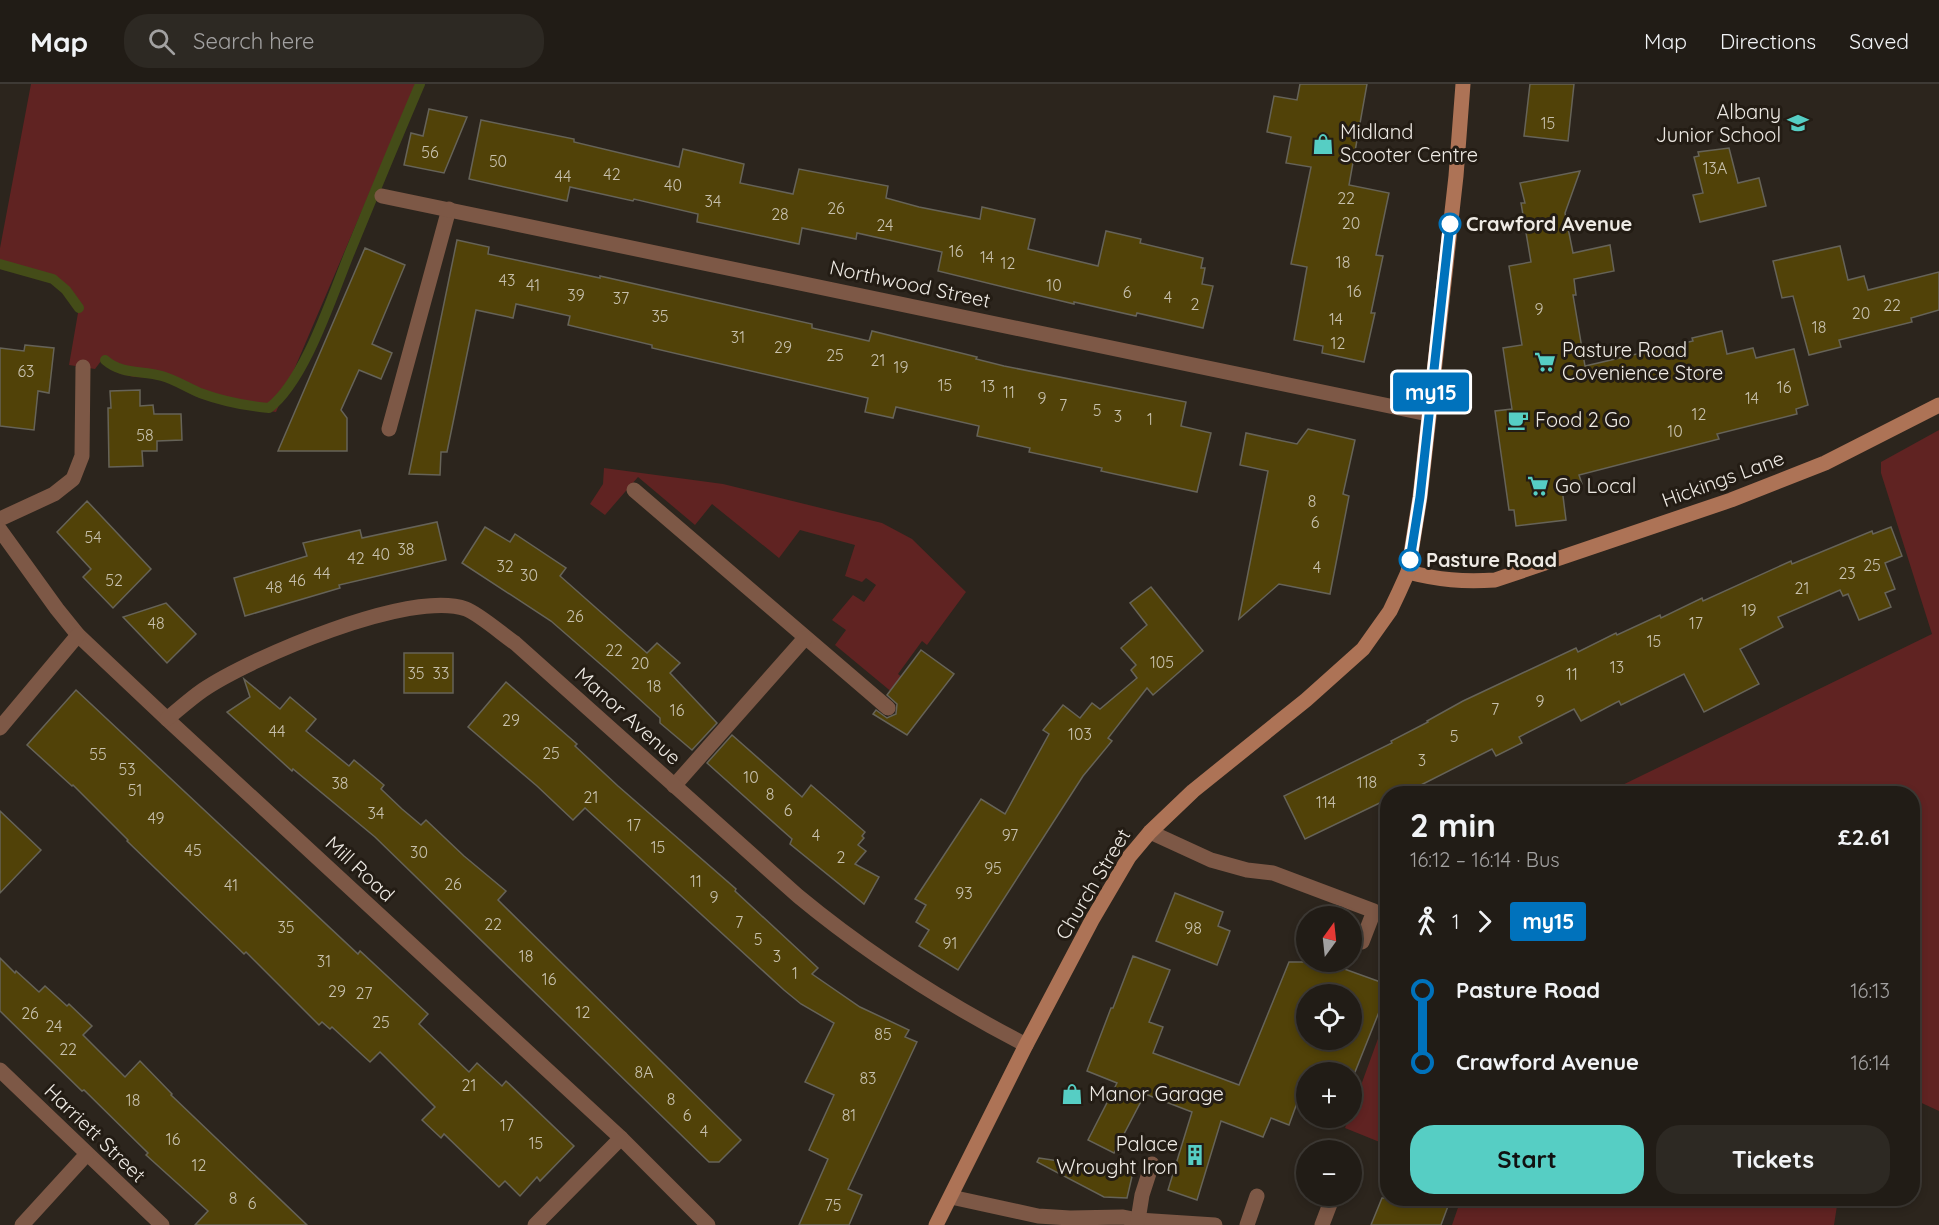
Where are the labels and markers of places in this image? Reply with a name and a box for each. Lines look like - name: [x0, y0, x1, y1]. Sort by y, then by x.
- place label: Albany Junior School: [1655, 99, 1781, 147]
- school or university icon: Albany Junior School: [1786, 111, 1810, 135]
- place label: Midland Scooter Centre: [1340, 119, 1478, 167]
- shop icon: Midland Scooter Centre: [1311, 132, 1335, 156]
- place label: Crawford Avenue: [1466, 211, 1632, 236]
- marker: Crawford Avenue: [1439, 213, 1461, 235]
- place label: Pasture Road Covenience Store: [1562, 337, 1723, 385]
- supermarket icon: Pasture Road Covenience Store: [1533, 350, 1557, 374]
- place label: Food 2 Go: [1535, 407, 1630, 432]
- cafe icon: Food 2 Go: [1506, 408, 1530, 432]
- place label: Go Local: [1555, 473, 1636, 498]
- supermarket icon: Go Local: [1526, 474, 1550, 498]
- place label: Pasture Road: [1426, 547, 1557, 572]
- marker: Pasture Road: [1399, 549, 1421, 571]
- place label: Manor Garage: [1089, 1081, 1224, 1106]
- shop icon: Manor Garage: [1060, 1082, 1084, 1106]
- place label: Palace Wrought Iron: [1056, 1131, 1178, 1179]
- building icon: Palace Wrought Iron: [1183, 1143, 1207, 1167]

